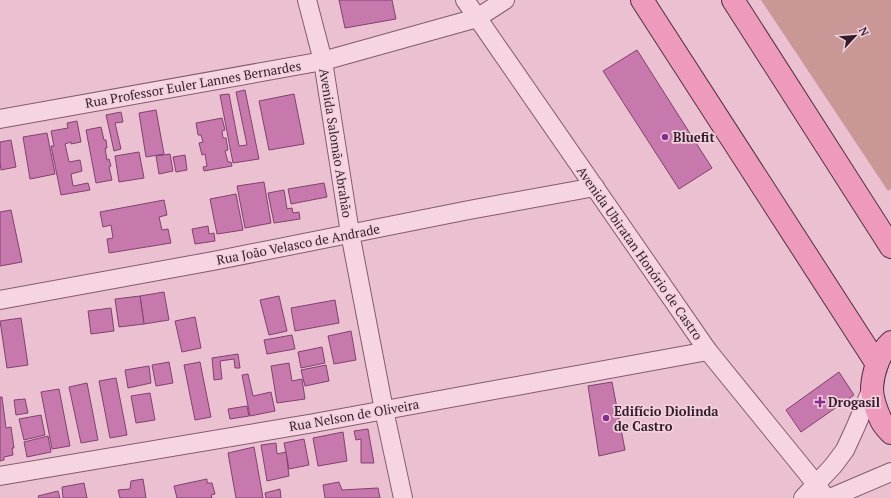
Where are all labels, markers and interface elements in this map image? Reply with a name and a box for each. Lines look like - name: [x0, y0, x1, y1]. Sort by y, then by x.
- north arrow: [835, 16, 875, 56]
- text: N: [856, 25, 872, 39]
- street label: Rua Professor Euler Lannes Bernardes: [84, 56, 302, 112]
- street label: Avenida Salomão Abrahão: [315, 67, 357, 219]
- place label: Bluefit: [673, 128, 715, 146]
- marker: Bluefit: [660, 132, 670, 142]
- street label: Avenida Ubiratan Honório de Castro: [573, 163, 707, 343]
- street label: Rua João Velasco de Andrade: [215, 219, 381, 269]
- place label: Drogasil: [828, 393, 880, 411]
- street label: Rua Nelson de Oliveira: [288, 395, 421, 435]
- marker: Drogasil: [815, 397, 825, 407]
- place label: Edifício Diolinda de Castro: [614, 402, 719, 435]
- marker: Edifício Diolinda de Castro: [601, 413, 611, 423]

